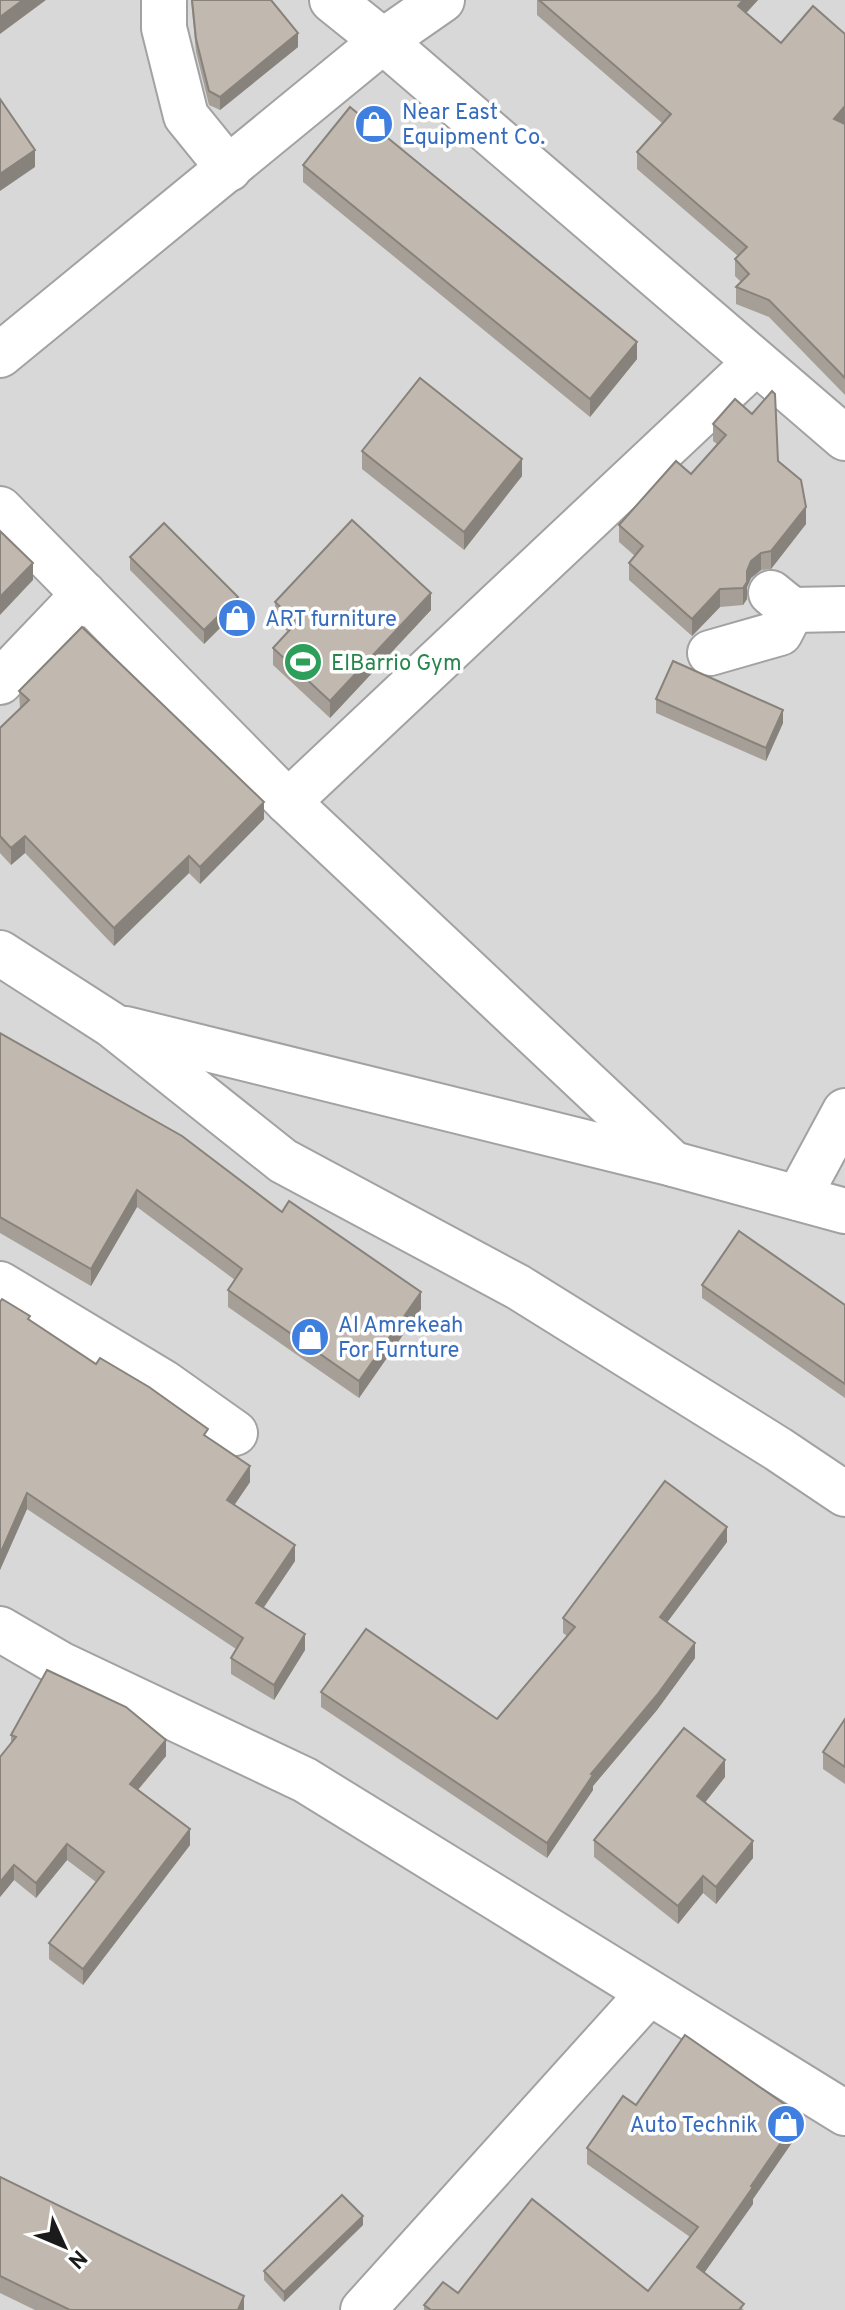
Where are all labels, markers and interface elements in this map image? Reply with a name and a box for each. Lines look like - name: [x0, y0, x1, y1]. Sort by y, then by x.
- place label: Near East Equipment Co.: [402, 100, 545, 152]
- shop icon: Near East Equipment Co.: [353, 103, 395, 145]
- shop icon: ART furniture: [216, 597, 258, 639]
- place label: ART furniture: [265, 607, 397, 634]
- sports icon: ElBarrio Gym: [282, 641, 324, 683]
- place label: ElBarrio Gym: [331, 651, 462, 678]
- place label: Al Amrekeah For Furnture: [338, 1313, 463, 1365]
- shop icon: Al Amrekeah For Furnture: [289, 1316, 331, 1358]
- shop icon: Auto Technik: [765, 2103, 807, 2145]
- place label: Auto Technik: [630, 2113, 758, 2140]
- north arrow: [24, 2206, 104, 2286]
- text: N: [61, 2243, 92, 2273]

